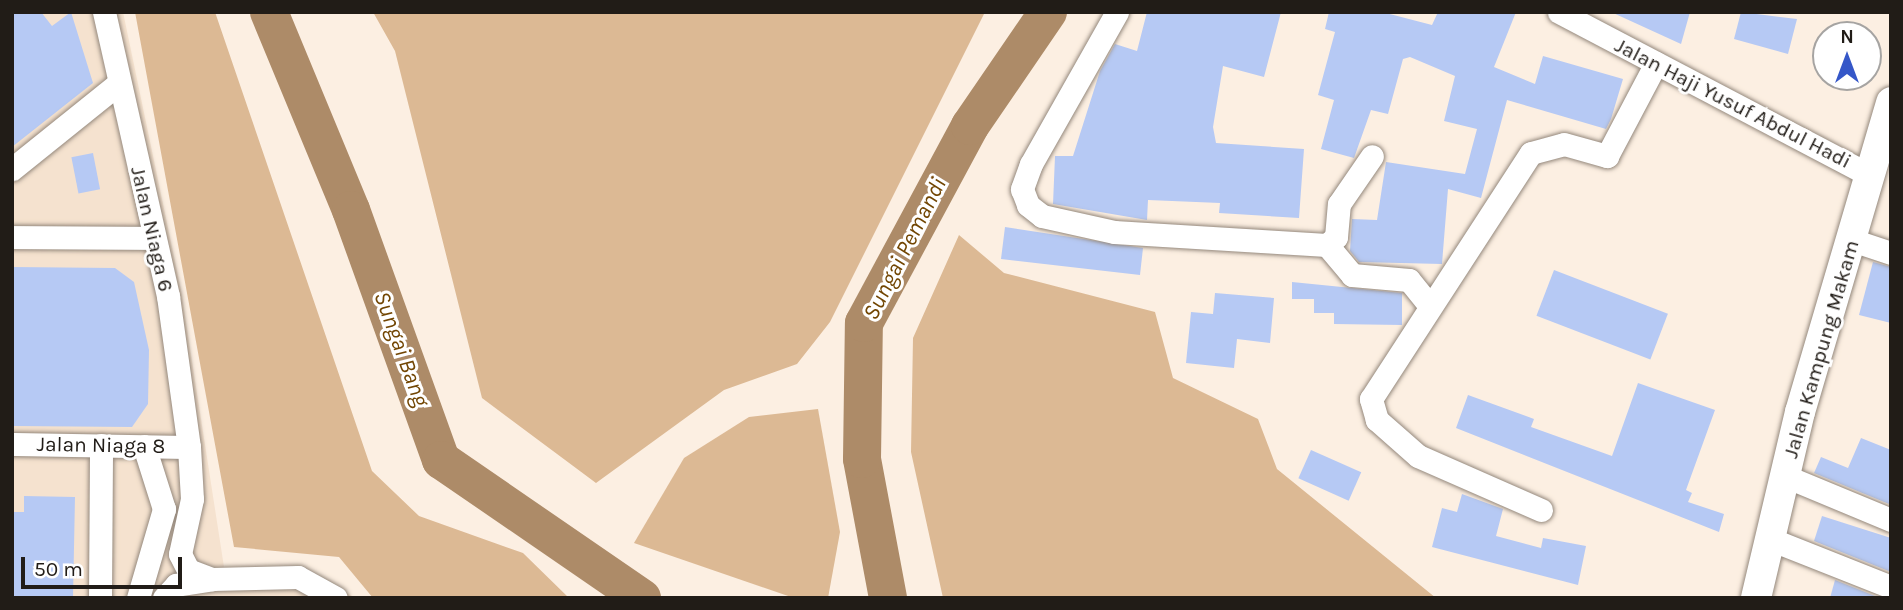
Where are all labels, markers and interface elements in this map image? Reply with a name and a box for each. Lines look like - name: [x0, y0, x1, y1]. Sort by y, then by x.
- north arrow: [1812, 21, 1882, 91]
- text: N: [1840, 26, 1854, 48]
- street label: Jalan Haji Yusuf Abdul Hadi: [1610, 32, 1856, 174]
- street label: Jalan Niaga 6: [125, 164, 179, 294]
- water label: Sungai Pemandi: [857, 173, 953, 325]
- street label: Jalan Kampung Makam: [1778, 237, 1864, 461]
- water label: Sungai Bang: [367, 288, 435, 410]
- street label: Jalan Niaga 8: [36, 431, 166, 459]
- scale bar: [24, 544, 186, 588]
- text: 50 m: [34, 557, 83, 581]

